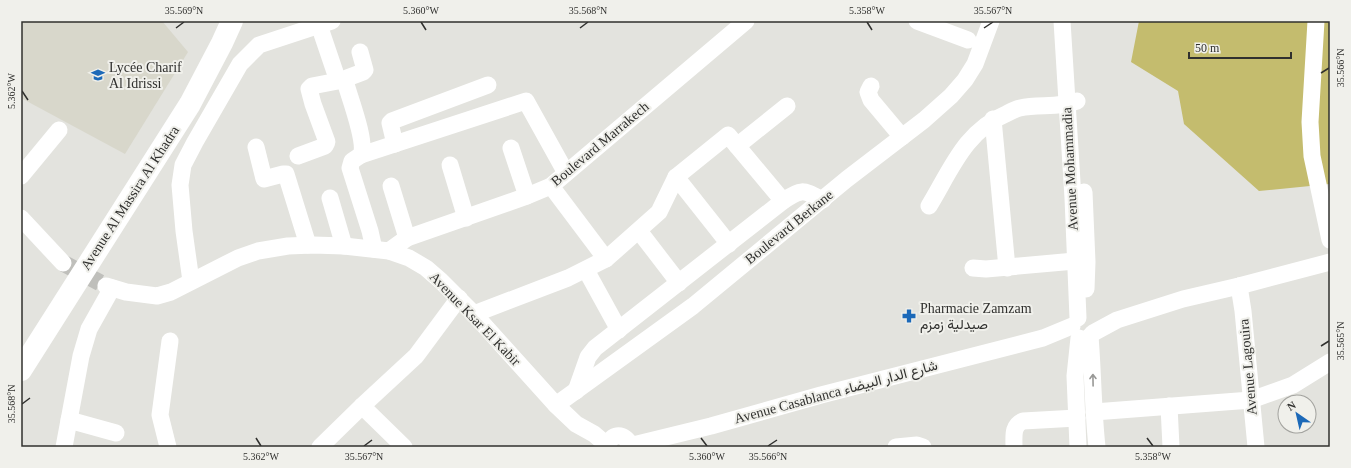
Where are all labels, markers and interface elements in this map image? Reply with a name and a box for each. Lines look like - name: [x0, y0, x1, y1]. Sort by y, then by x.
- text: 35.569°N: [165, 5, 203, 16]
- text: 5.360°W: [403, 5, 440, 16]
- text: 35.568°N: [569, 5, 607, 16]
- text: 5.358°W: [849, 5, 886, 16]
- text: 35.567°N: [974, 5, 1012, 16]
- scale bar: [1189, 34, 1291, 60]
- text: 50 m: [1195, 41, 1220, 55]
- text: 35.566°N: [1335, 49, 1346, 87]
- place label: Lycée Charif Al Idrissi: [109, 60, 182, 91]
- school or university icon: Lycée Charif Al Idrissi: [90, 67, 106, 83]
- text: 5.362°W: [6, 72, 17, 109]
- street label: Boulevard Marrakech: [548, 99, 652, 189]
- street label: Avenue Mohammadia: [1059, 106, 1081, 231]
- street label: Avenue Al Massira Al Khadra: [78, 123, 183, 273]
- street label: Boulevard Berkane: [742, 187, 836, 267]
- street label: Avenue Ksar El Kabir: [427, 269, 524, 369]
- place label: Pharmacie Zamzam صيدلية زمزم: [920, 301, 1032, 333]
- pharmacy icon: Pharmacie Zamzam صيدلية زمزم: [901, 308, 917, 324]
- street label: Avenue Lagouira: [1236, 317, 1260, 416]
- text: 35.565°N: [1335, 322, 1346, 360]
- street label: Avenue Casablanca شارع الدار البيضاء: [733, 358, 940, 429]
- one-way arrow: [1089, 374, 1097, 387]
- text: 35.568°N: [6, 385, 17, 423]
- north arrow: [1277, 394, 1317, 434]
- text: N: [1285, 398, 1298, 413]
- text: 5.362°W: [243, 451, 280, 462]
- text: 35.567°N: [345, 451, 383, 462]
- text: 5.360°W: [689, 451, 726, 462]
- text: 35.566°N: [749, 451, 787, 462]
- text: 5.358°W: [1135, 451, 1172, 462]

